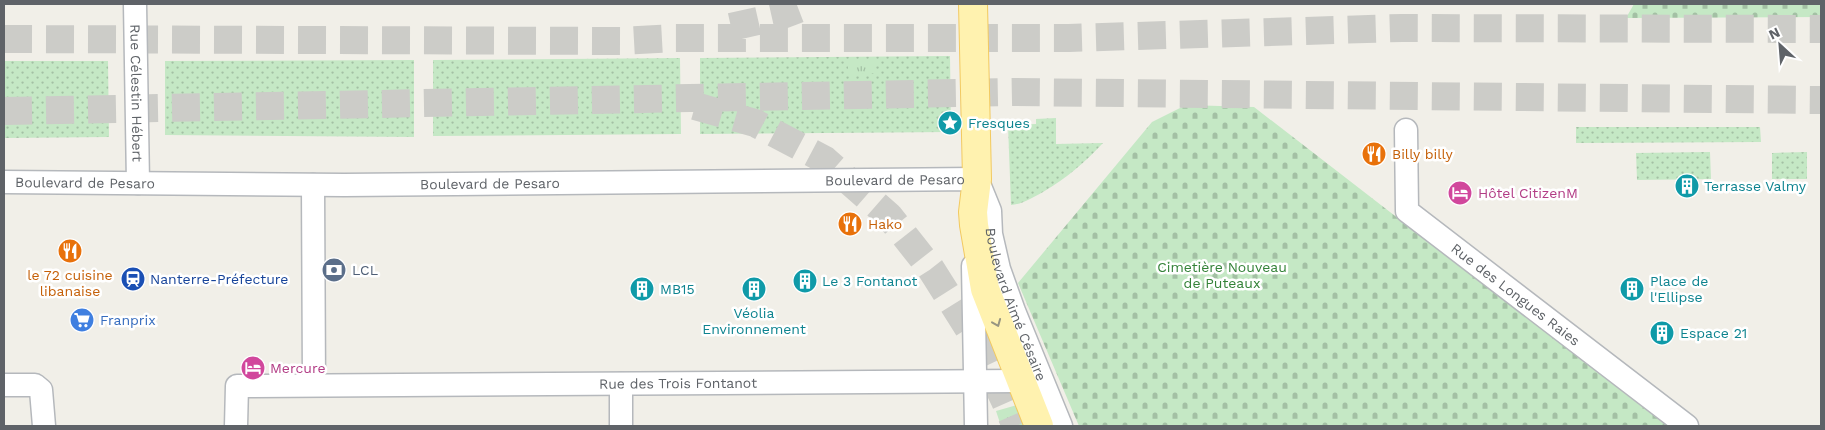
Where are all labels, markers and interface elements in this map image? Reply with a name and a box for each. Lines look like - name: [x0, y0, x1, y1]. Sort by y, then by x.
- north arrow: [1755, 20, 1805, 70]
- street label: Rue Célestin Hébert: [127, 24, 146, 162]
- text: N: [1766, 24, 1782, 43]
- place icon: Fresques: [937, 110, 963, 136]
- place label: Fresques: [968, 115, 1030, 131]
- restaurant icon: Billy billy: [1361, 141, 1387, 167]
- place label: Billy billy: [1392, 146, 1453, 162]
- street label: Boulevard de Pesaro: [825, 171, 965, 188]
- building icon: Terrasse Valmy: [1674, 173, 1700, 199]
- street label: Boulevard de Pesaro: [15, 174, 155, 191]
- street label: Boulevard de Pesaro: [420, 175, 560, 192]
- place label: Terrasse Valmy: [1704, 178, 1807, 194]
- hotel icon: Hôtel CitizenM: [1447, 180, 1473, 206]
- place label: Hôtel CitizenM: [1478, 185, 1578, 201]
- restaurant icon: Hako: [837, 211, 863, 237]
- place label: Hako: [868, 216, 902, 232]
- street label: Boulevard Aimé Césaire: [983, 227, 1050, 383]
- restaurant icon: le 72 cuisine libanaise: [57, 238, 83, 264]
- street label: Rue des Longues Raies: [1448, 240, 1583, 349]
- bank icon: LCL: [321, 257, 347, 283]
- park label: Cimetière Nouveau de Puteaux: [1157, 259, 1287, 291]
- place label: LCL: [352, 262, 378, 278]
- station icon: Nanterre-Préfecture: [120, 266, 146, 292]
- place label: le 72 cuisine libanaise: [27, 267, 113, 299]
- building icon: Le 3 Fontanot: [792, 268, 818, 294]
- place label: Nanterre-Préfecture: [150, 271, 288, 287]
- place label: Le 3 Fontanot: [822, 273, 917, 289]
- place label: Place de l'Ellipse: [1650, 273, 1708, 305]
- building icon: MB15: [629, 276, 655, 302]
- building icon: Véolia Environnement: [741, 276, 767, 302]
- building icon: Place de l'Ellipse: [1619, 276, 1645, 302]
- place label: MB15: [660, 281, 695, 297]
- place label: Véolia Environnement: [702, 305, 806, 337]
- supermarket icon: Franprix: [69, 307, 95, 333]
- place label: Franprix: [100, 312, 156, 328]
- one-way arrow: [992, 319, 1002, 327]
- building icon: Espace 21: [1649, 320, 1675, 346]
- place label: Espace 21: [1680, 325, 1747, 341]
- hotel icon: Mercure: [240, 355, 266, 381]
- place label: Mercure: [270, 360, 325, 376]
- street label: Rue des Trois Fontanot: [599, 375, 757, 392]

